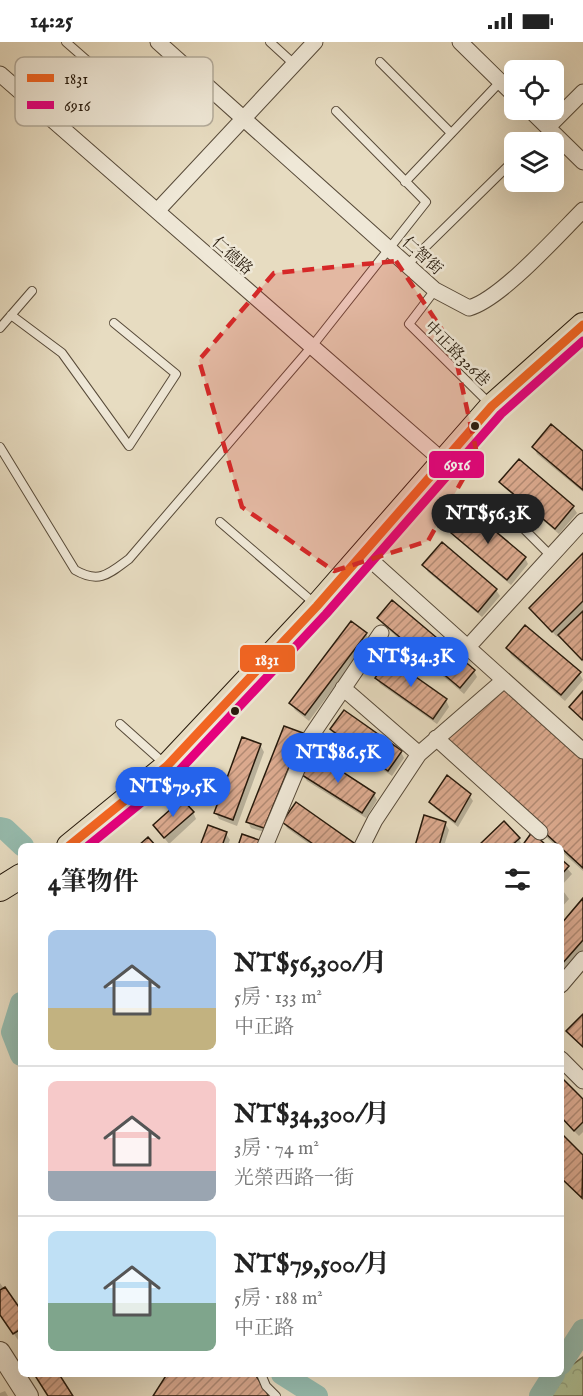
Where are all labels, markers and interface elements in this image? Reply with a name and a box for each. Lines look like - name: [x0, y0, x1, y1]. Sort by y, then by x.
- text: 14:25: [30, 7, 73, 35]
- legend: [15, 57, 213, 126]
- map controls: [504, 60, 564, 192]
- button: locate: [504, 60, 564, 120]
- text: 1831: [64, 70, 88, 90]
- text: 6916: [64, 97, 91, 117]
- button: layers: [504, 132, 564, 192]
- street label: 仁德路: [207, 233, 256, 280]
- street label: 仁智街: [397, 233, 446, 280]
- street label: 中正路326巷: [420, 318, 493, 391]
- unlabelled marker: [469, 420, 481, 432]
- line badge: 6916: [428, 450, 485, 479]
- text: 6916: [444, 456, 471, 476]
- pin: NT$56.3K: [426, 494, 550, 545]
- text: NT$56.3K: [446, 501, 530, 526]
- pin: NT$34.3K: [349, 637, 473, 688]
- line badge: 1831: [239, 644, 296, 673]
- text: NT$34.3K: [368, 644, 454, 669]
- text: 1831: [255, 651, 279, 671]
- unlabelled marker: [229, 705, 241, 717]
- pin: NT$86.5K: [276, 733, 400, 784]
- text: NT$86.5K: [295, 740, 381, 765]
- pin: NT$79.5K: [111, 767, 235, 818]
- text: NT$79.5K: [129, 774, 217, 799]
- icon: filters: [501, 863, 534, 896]
- text: 4筆物件: [48, 866, 139, 899]
- text: NT$56,300/月: [234, 947, 387, 980]
- icon: home: [96, 954, 168, 1026]
- text: 5房 · 133 m²: [234, 985, 322, 1010]
- text: 中正路: [234, 1015, 294, 1040]
- text: NT$34,300/月: [234, 1098, 390, 1131]
- icon: home: [96, 1105, 168, 1177]
- text: 3房 · 74 m²: [234, 1136, 319, 1161]
- text: 光榮西路一街: [234, 1166, 354, 1191]
- text: NT$79,500/月: [234, 1248, 390, 1281]
- icon: home: [96, 1255, 168, 1327]
- text: 5房 · 188 m²: [234, 1286, 323, 1311]
- text: 中正路: [234, 1316, 294, 1341]

